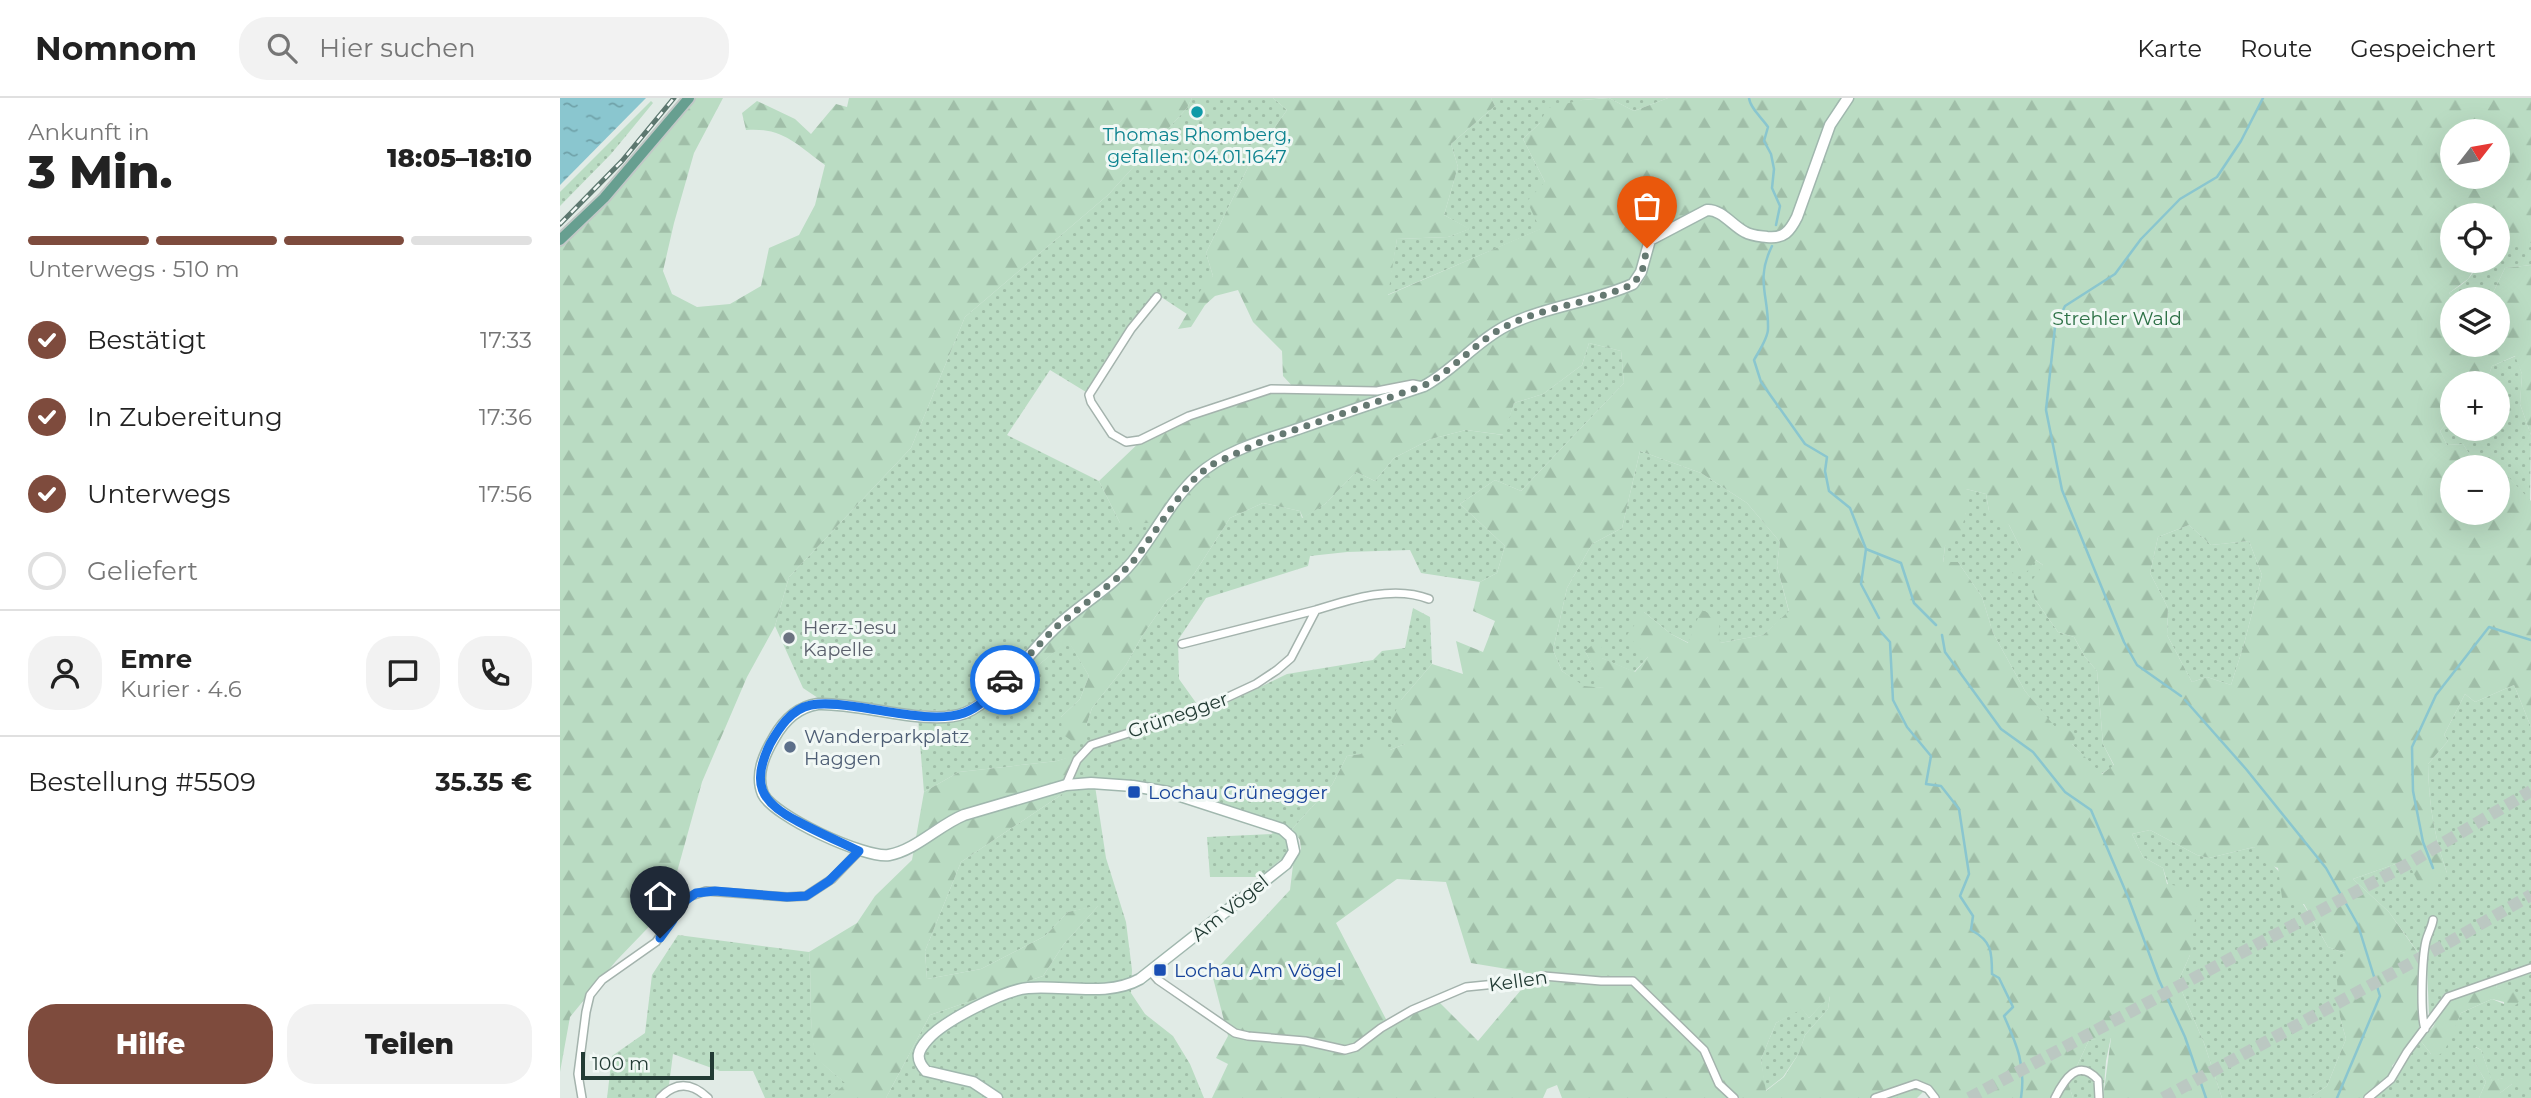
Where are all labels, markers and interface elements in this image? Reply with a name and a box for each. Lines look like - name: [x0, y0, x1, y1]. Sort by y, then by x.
- search box: [239, 17, 729, 80]
- text: Nomnom: [35, 28, 197, 68]
- icon: search: [263, 29, 301, 67]
- text: Hier suchen: [319, 32, 476, 64]
- text: Karte: [2137, 34, 2202, 63]
- text: Route: [2240, 34, 2312, 63]
- text: Gespeichert: [2350, 34, 2496, 63]
- marker: Thomas Rhomberg, gefallen: 04.01.1647: [1189, 104, 1205, 120]
- text: Ankunft in: [28, 118, 149, 146]
- north arrow: [2440, 119, 2510, 189]
- map controls: [2440, 119, 2510, 525]
- place label: Thomas Rhomberg, gefallen: 04.01.1647: [1103, 123, 1291, 168]
- text: 18:05–18:10: [387, 142, 532, 174]
- text: 3 Min.: [28, 143, 172, 200]
- pin: [1617, 176, 1677, 248]
- icon: bag: [1628, 187, 1666, 225]
- button: locate: [2440, 203, 2510, 273]
- text: Unterwegs · 510 m: [28, 255, 240, 283]
- button: layers: [2440, 287, 2510, 357]
- park label: Strehler Wald: [2052, 307, 2182, 330]
- icon: check: [28, 321, 66, 359]
- text: Bestätigt: [87, 324, 206, 356]
- text: 17:33: [480, 326, 532, 354]
- button: +: [2440, 371, 2510, 441]
- icon: check: [28, 398, 66, 436]
- text: In Zubereitung: [87, 401, 283, 433]
- text: 17:36: [479, 403, 532, 431]
- button: −: [2440, 455, 2510, 525]
- icon: check: [28, 475, 66, 513]
- text: Unterwegs: [87, 478, 230, 510]
- text: 17:56: [479, 480, 532, 508]
- text: Geliefert: [87, 555, 198, 587]
- place label: Herz-Jesu Kapelle: [803, 616, 897, 661]
- marker: Herz-Jesu Kapelle: [781, 630, 797, 646]
- button: person: [28, 636, 102, 710]
- button: chat: [366, 636, 440, 710]
- button: phone: [458, 636, 532, 710]
- text: Emre: [120, 643, 192, 675]
- courier: [970, 645, 1040, 715]
- icon: car: [986, 661, 1024, 699]
- text: Kurier · 4.6: [120, 675, 242, 703]
- street label: Grünegger: [1125, 687, 1231, 743]
- place label: Wanderparkplatz Haggen: [804, 725, 969, 770]
- marker: Wanderparkplatz Haggen: [782, 739, 798, 755]
- text: Bestellung #5509: [28, 766, 256, 798]
- text: 35.35 €: [435, 766, 532, 798]
- place label: Lochau Grünegger: [1148, 781, 1328, 804]
- marker: Lochau Grünegger: [1126, 784, 1142, 800]
- pin: [630, 866, 690, 938]
- street label: Am Vögel: [1187, 870, 1273, 946]
- icon: home: [641, 877, 679, 915]
- place label: Lochau Am Vögel: [1174, 959, 1342, 982]
- marker: Lochau Am Vögel: [1152, 962, 1168, 978]
- street label: Kellen: [1487, 966, 1549, 996]
- button: Hilfe: [28, 1004, 273, 1084]
- button: Teilen: [287, 1004, 532, 1084]
- scale bar: [581, 1049, 714, 1081]
- text: 100 m: [592, 1052, 649, 1075]

